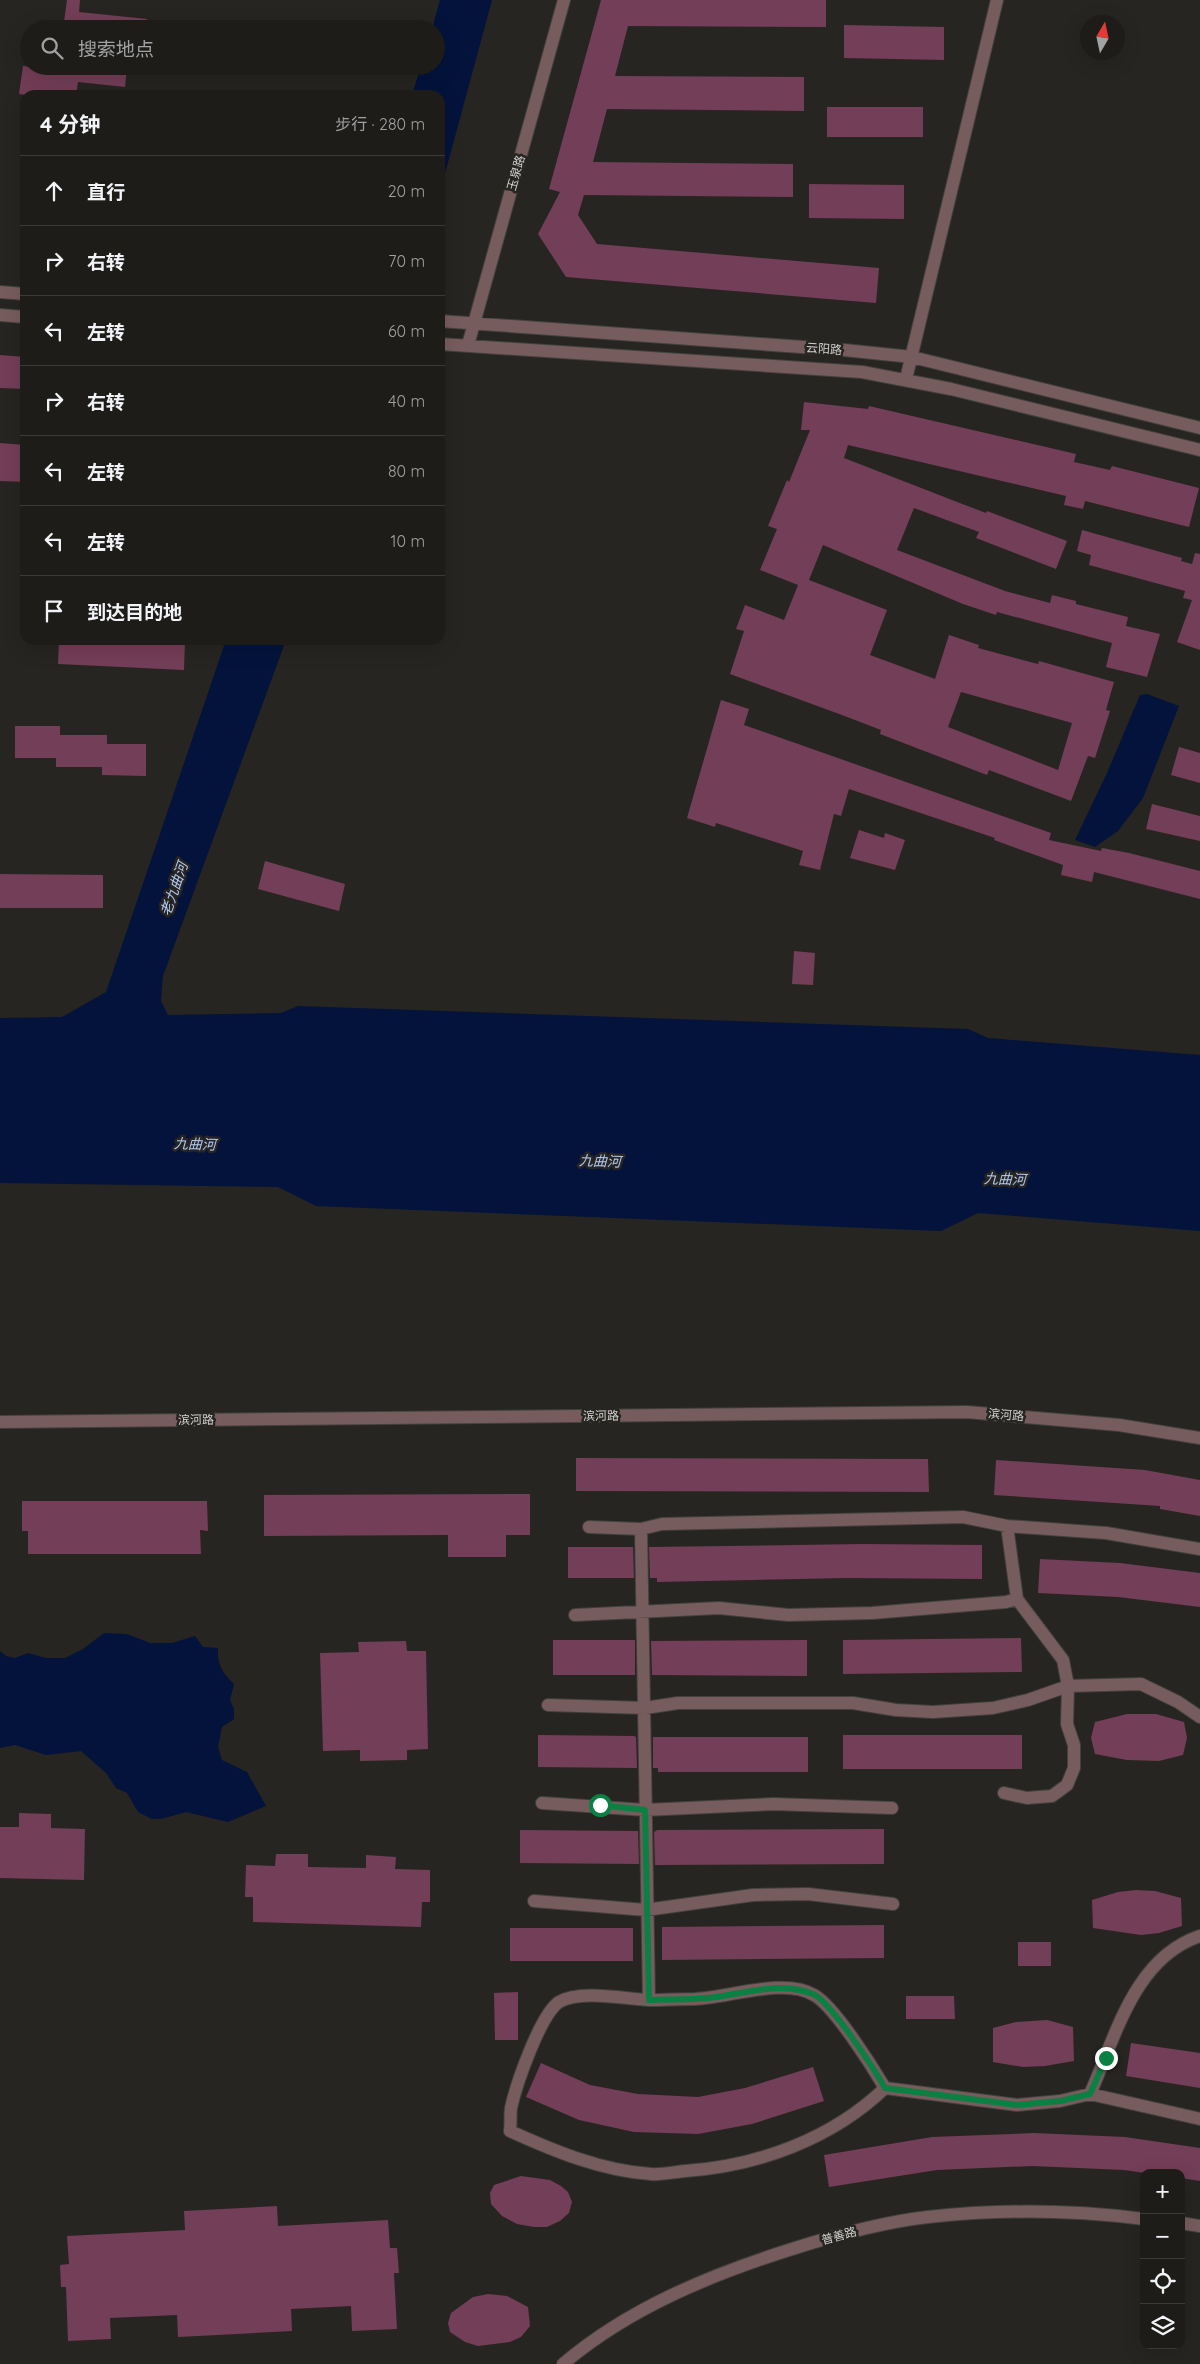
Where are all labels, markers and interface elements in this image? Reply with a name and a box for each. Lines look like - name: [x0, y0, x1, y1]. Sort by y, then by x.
- north arrow: [1080, 15, 1125, 60]
- search box: [20, 20, 445, 75]
- icon: search: [38, 34, 66, 62]
- text: 搜索地点: [78, 37, 154, 61]
- text: 4 分钟: [40, 111, 100, 137]
- text: 步行 · 280 m: [335, 114, 425, 134]
- street label: 玉泉路: [503, 153, 528, 192]
- icon: ahead: [40, 177, 68, 205]
- text: 直行: [87, 180, 125, 204]
- text: 20 m: [388, 181, 425, 201]
- icon: right: [40, 247, 68, 275]
- text: 右转: [87, 250, 125, 274]
- text: 70 m: [388, 251, 425, 271]
- icon: left: [40, 317, 68, 345]
- text: 左转: [87, 320, 125, 344]
- text: 60 m: [388, 321, 425, 341]
- street label: 云阳路: [806, 340, 843, 357]
- icon: right: [40, 387, 68, 415]
- text: 右转: [87, 390, 125, 414]
- text: 40 m: [388, 391, 425, 411]
- icon: left: [40, 457, 68, 485]
- text: 左转: [87, 460, 125, 484]
- text: 80 m: [388, 461, 425, 481]
- icon: left: [40, 527, 68, 555]
- text: 左转: [87, 530, 125, 554]
- text: 10 m: [391, 531, 425, 551]
- icon: arrive: [40, 597, 68, 625]
- text: 到达目的地: [87, 600, 182, 624]
- water label: 老九曲河: [156, 857, 193, 918]
- water label: 九曲河: [174, 1134, 219, 1154]
- water label: 九曲河: [579, 1151, 624, 1171]
- water label: 九曲河: [984, 1169, 1029, 1189]
- street label: 滨河路: [987, 1405, 1025, 1424]
- street label: 滨河路: [583, 1408, 619, 1423]
- street label: 滨河路: [178, 1412, 214, 1427]
- route start: [589, 1794, 612, 1817]
- route end: [1095, 2047, 1118, 2070]
- map controls: [1140, 2169, 1185, 2349]
- button: +: [1140, 2169, 1185, 2214]
- button: −: [1140, 2214, 1185, 2259]
- street label: 普善路: [820, 2224, 858, 2247]
- button: locate: [1140, 2259, 1185, 2304]
- button: layers: [1140, 2304, 1185, 2349]

